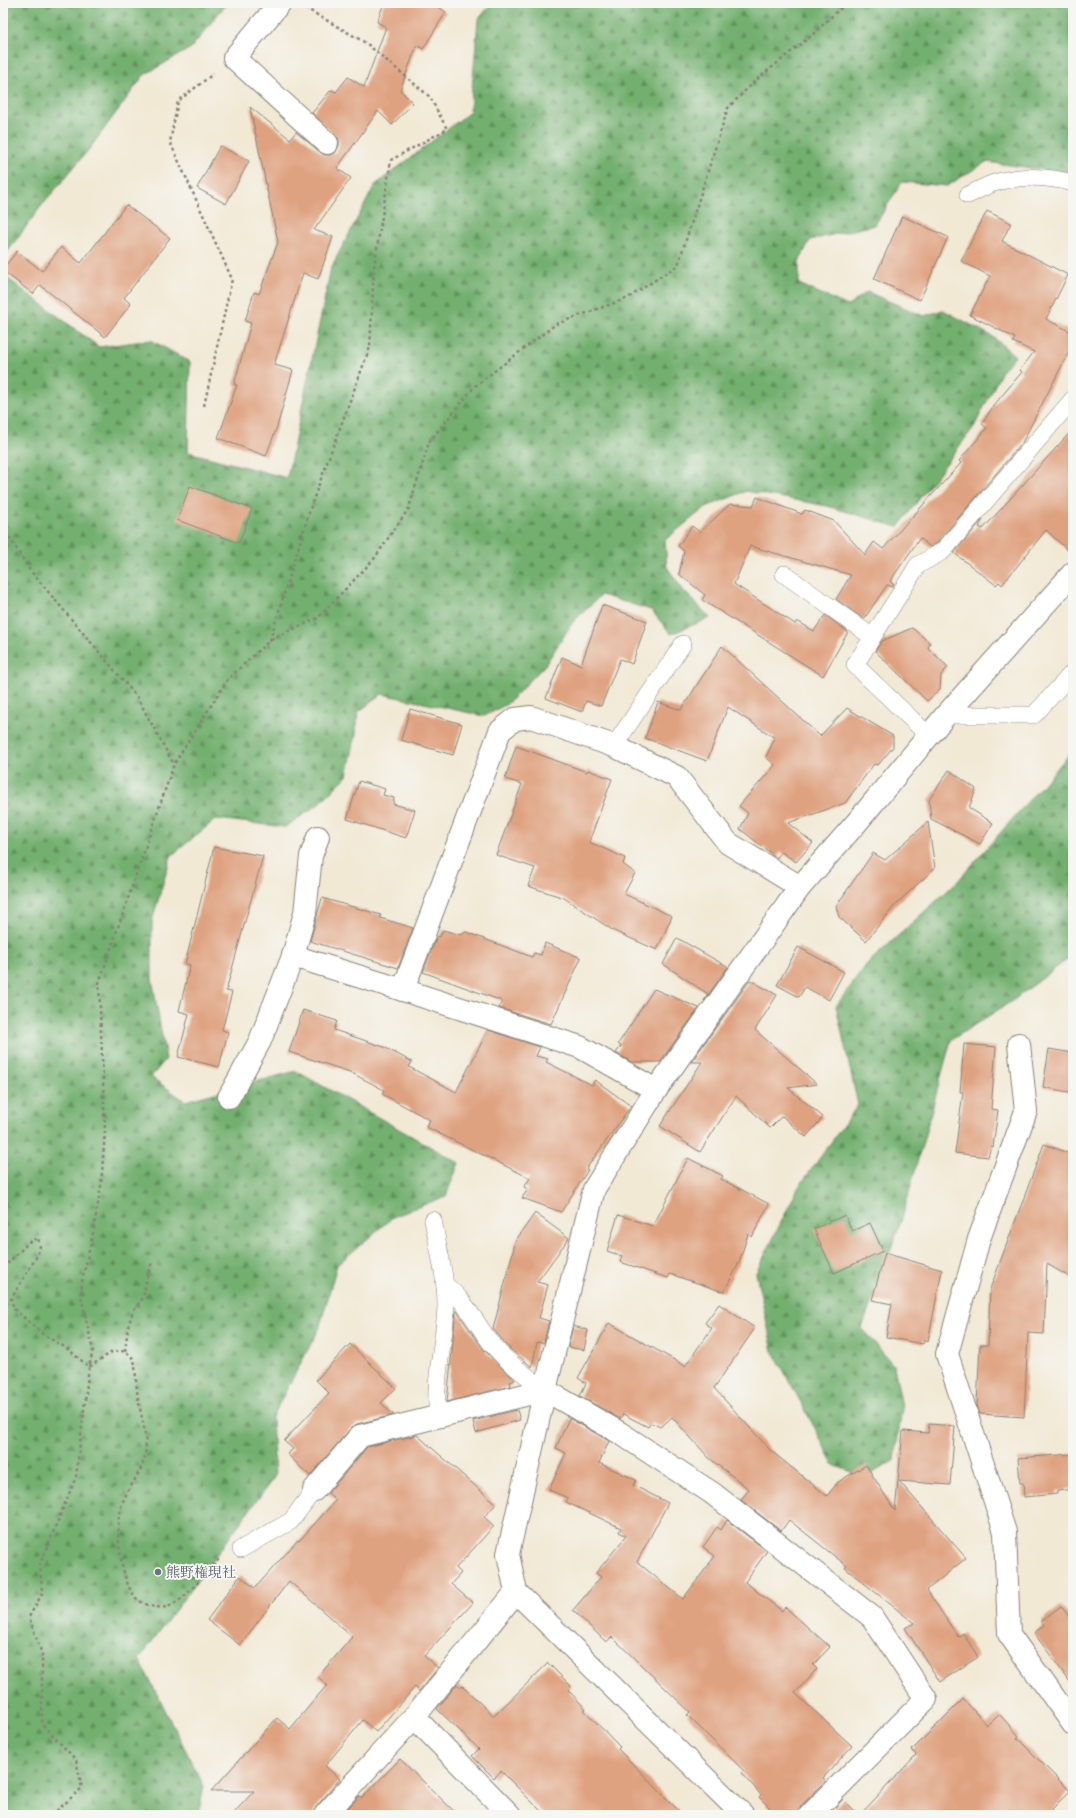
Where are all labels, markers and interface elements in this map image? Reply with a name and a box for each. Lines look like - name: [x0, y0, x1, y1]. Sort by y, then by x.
- place label: 熊野権現社: [166, 1564, 236, 1581]
- marker: 熊野権現社: [153, 1567, 163, 1577]

